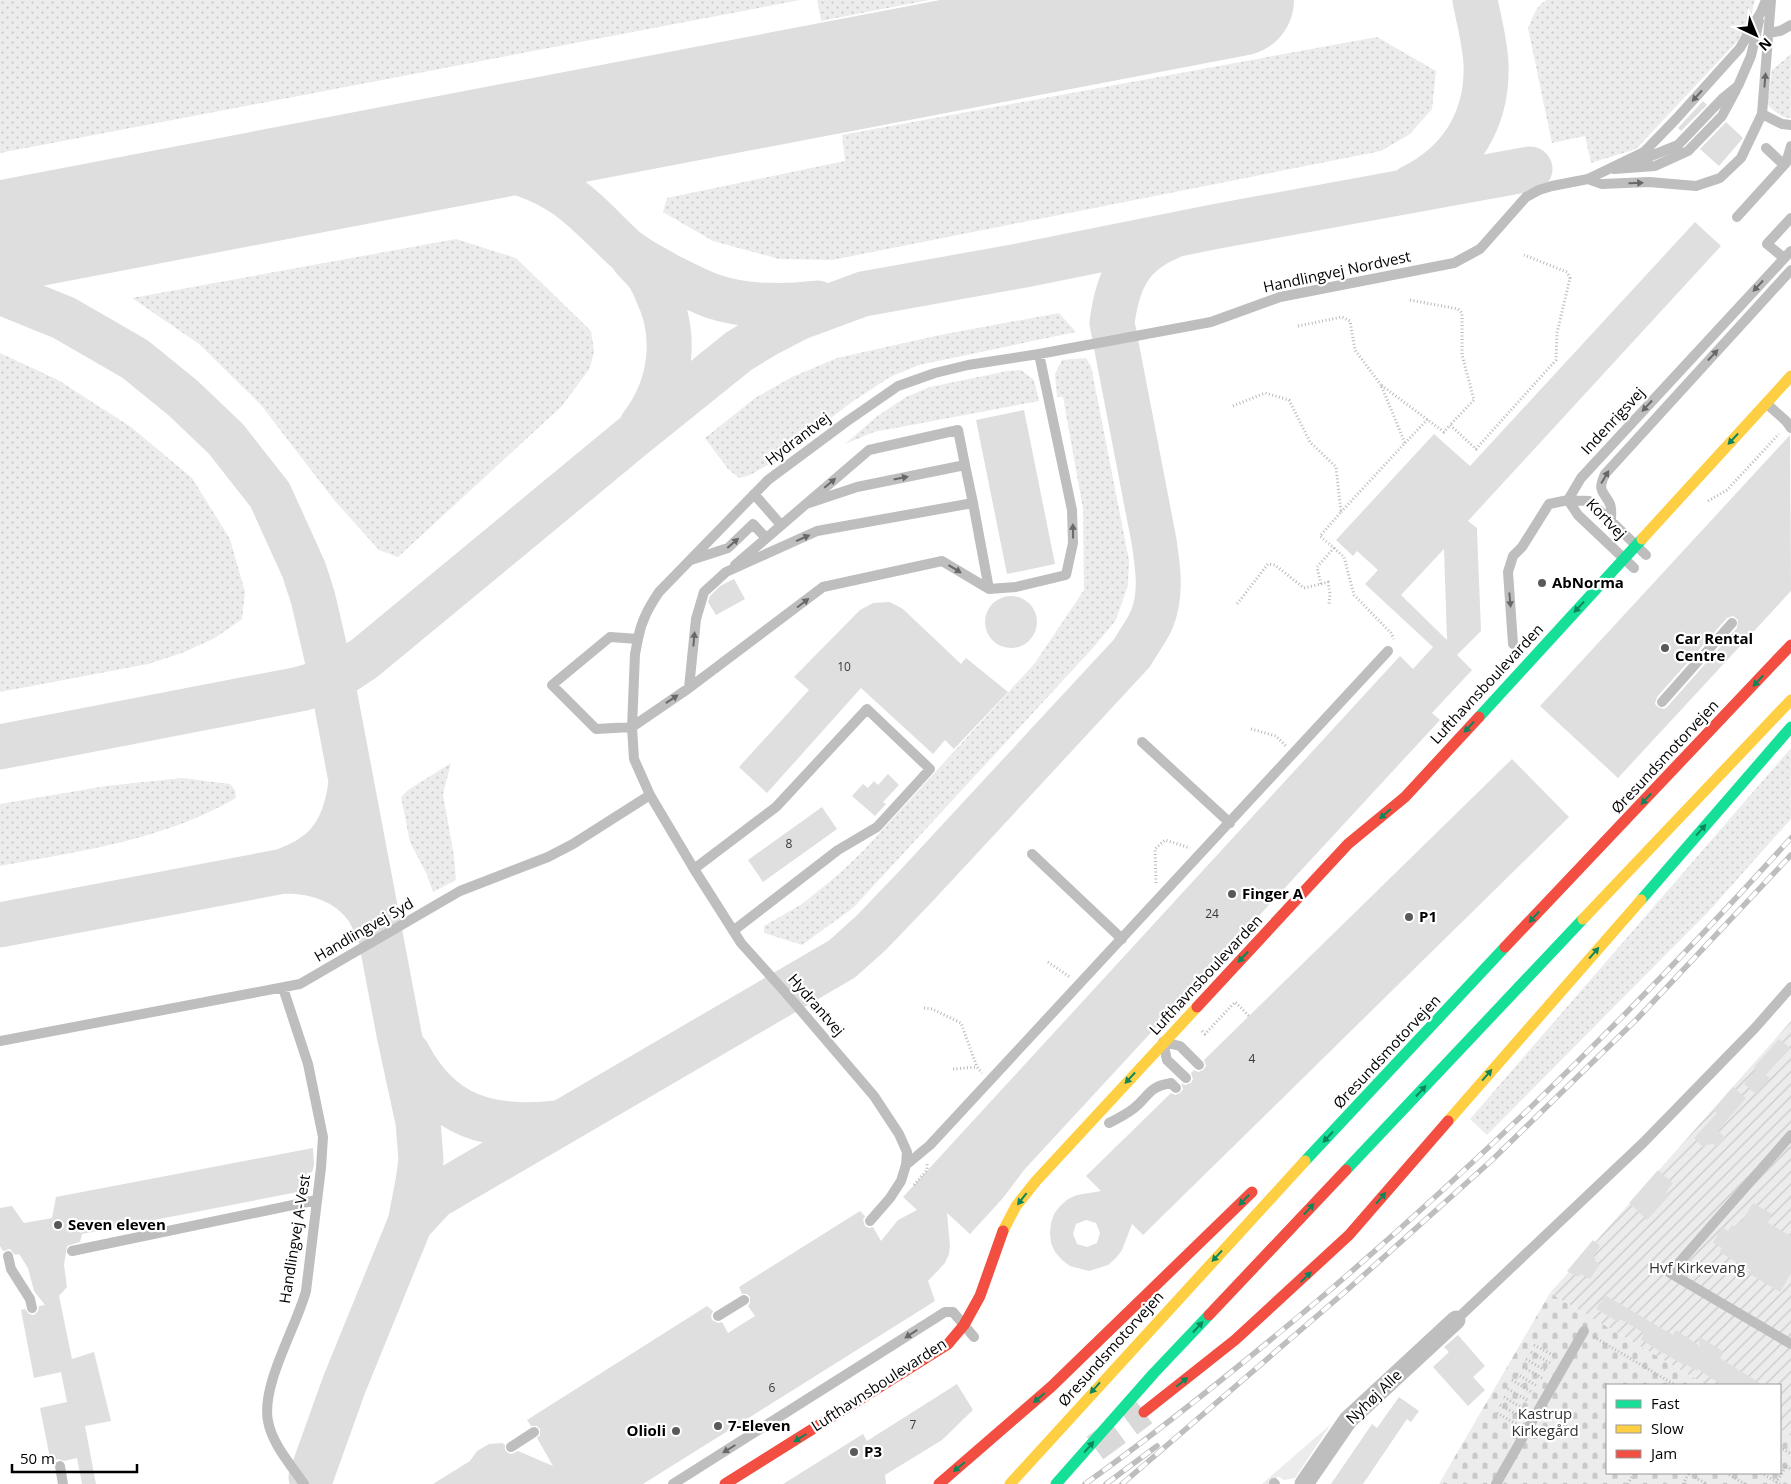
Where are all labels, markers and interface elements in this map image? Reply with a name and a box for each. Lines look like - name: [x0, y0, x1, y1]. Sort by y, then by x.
- north arrow: [1731, 10, 1781, 60]
- text: N: [1755, 34, 1776, 56]
- one-way arrow: [1761, 72, 1769, 88]
- one-way arrow: [1692, 89, 1703, 102]
- one-way arrow: [1628, 179, 1644, 187]
- street label: Handlingvej Nordvest: [1261, 246, 1412, 296]
- one-way arrow: [1752, 280, 1764, 292]
- one-way arrow: [1707, 350, 1719, 362]
- street label: Indenrigsvej: [1576, 382, 1649, 458]
- one-way arrow: [1642, 399, 1653, 412]
- street label: Hydrantvej: [761, 407, 834, 469]
- one-way arrow: [1727, 433, 1739, 445]
- one-way arrow: [1601, 470, 1610, 483]
- one-way arrow: [893, 474, 909, 482]
- one-way arrow: [823, 477, 835, 489]
- street label: Kortvej: [1582, 494, 1631, 543]
- one-way arrow: [1069, 523, 1077, 539]
- one-way arrow: [796, 533, 810, 541]
- one-way arrow: [726, 537, 739, 548]
- one-way arrow: [949, 564, 962, 573]
- place label: AbNorma: [1552, 572, 1624, 592]
- marker: AbNorma: [1536, 577, 1548, 589]
- one-way arrow: [1506, 593, 1514, 609]
- one-way arrow: [796, 597, 809, 608]
- one-way arrow: [1573, 601, 1585, 613]
- street label: Lufthavnsboulevarden: [1425, 619, 1547, 748]
- place label: Car Rental Centre: [1675, 628, 1753, 665]
- one-way arrow: [690, 631, 698, 647]
- marker: Car Rental Centre: [1659, 642, 1671, 654]
- house number: 10: [837, 658, 851, 675]
- one-way arrow: [1752, 674, 1764, 686]
- one-way arrow: [665, 694, 679, 704]
- street label: Øresundsmotorvejen: [1606, 695, 1722, 818]
- one-way arrow: [1463, 720, 1475, 732]
- one-way arrow: [1640, 792, 1652, 804]
- one-way arrow: [1379, 808, 1391, 820]
- one-way arrow: [1695, 825, 1707, 837]
- house number: 8: [786, 835, 793, 852]
- place label: Finger A: [1242, 883, 1304, 903]
- marker: Finger A: [1226, 888, 1238, 900]
- street label: Handlingvej Syd: [310, 893, 417, 966]
- house number: 24: [1205, 905, 1219, 922]
- place label: P1: [1419, 906, 1437, 926]
- street label: Lufthavnsboulevarden: [1144, 910, 1266, 1039]
- marker: P1: [1403, 911, 1415, 923]
- one-way arrow: [1528, 911, 1540, 923]
- one-way arrow: [1588, 947, 1600, 959]
- one-way arrow: [1237, 951, 1249, 963]
- street label: Hydrantvej: [784, 969, 849, 1040]
- street label: Øresundsmotorvejen: [1328, 990, 1444, 1113]
- house number: 4: [1249, 1050, 1256, 1067]
- one-way arrow: [1482, 1069, 1493, 1082]
- one-way arrow: [1124, 1072, 1136, 1084]
- one-way arrow: [1415, 1085, 1427, 1097]
- one-way arrow: [1322, 1130, 1334, 1142]
- street label: Handlingvej A-Vest: [274, 1173, 314, 1305]
- one-way arrow: [1016, 1192, 1027, 1205]
- one-way arrow: [1375, 1192, 1386, 1205]
- one-way arrow: [1238, 1194, 1250, 1206]
- one-way arrow: [1303, 1203, 1315, 1215]
- place label: Seven eleven: [68, 1214, 166, 1234]
- marker: Seven eleven: [52, 1219, 64, 1231]
- one-way arrow: [1211, 1249, 1223, 1261]
- park label: Hvf Kirkevang: [1649, 1257, 1745, 1277]
- one-way arrow: [1300, 1271, 1312, 1283]
- street label: Øresundsmotorvejen: [1053, 1286, 1167, 1410]
- one-way arrow: [1192, 1321, 1204, 1333]
- one-way arrow: [904, 1330, 918, 1339]
- street label: Lufthavnsboulevarden: [807, 1333, 950, 1435]
- street label: Nyhøj Alle: [1341, 1365, 1406, 1428]
- one-way arrow: [1176, 1377, 1189, 1387]
- house number: 6: [769, 1379, 776, 1396]
- one-way arrow: [1089, 1381, 1101, 1393]
- legend: [1606, 1384, 1781, 1474]
- one-way arrow: [1033, 1392, 1045, 1404]
- text: Fast: [1651, 1393, 1680, 1413]
- park label: Kastrup Kirkegård: [1511, 1403, 1579, 1440]
- place label: 7-Eleven: [728, 1415, 791, 1435]
- house number: 7: [910, 1416, 917, 1433]
- text: Slow: [1651, 1418, 1684, 1438]
- place label: Olioli: [626, 1420, 666, 1440]
- marker: 7-Eleven: [712, 1420, 724, 1432]
- marker: Olioli: [670, 1425, 682, 1437]
- one-way arrow: [793, 1433, 806, 1443]
- place label: P3: [864, 1441, 882, 1461]
- one-way arrow: [1083, 1441, 1094, 1454]
- scale bar: [12, 1442, 138, 1474]
- text: Jam: [1649, 1443, 1677, 1463]
- one-way arrow: [722, 1444, 735, 1453]
- marker: P3: [848, 1446, 860, 1458]
- text: 50 m: [20, 1448, 55, 1468]
- one-way arrow: [953, 1462, 966, 1473]

